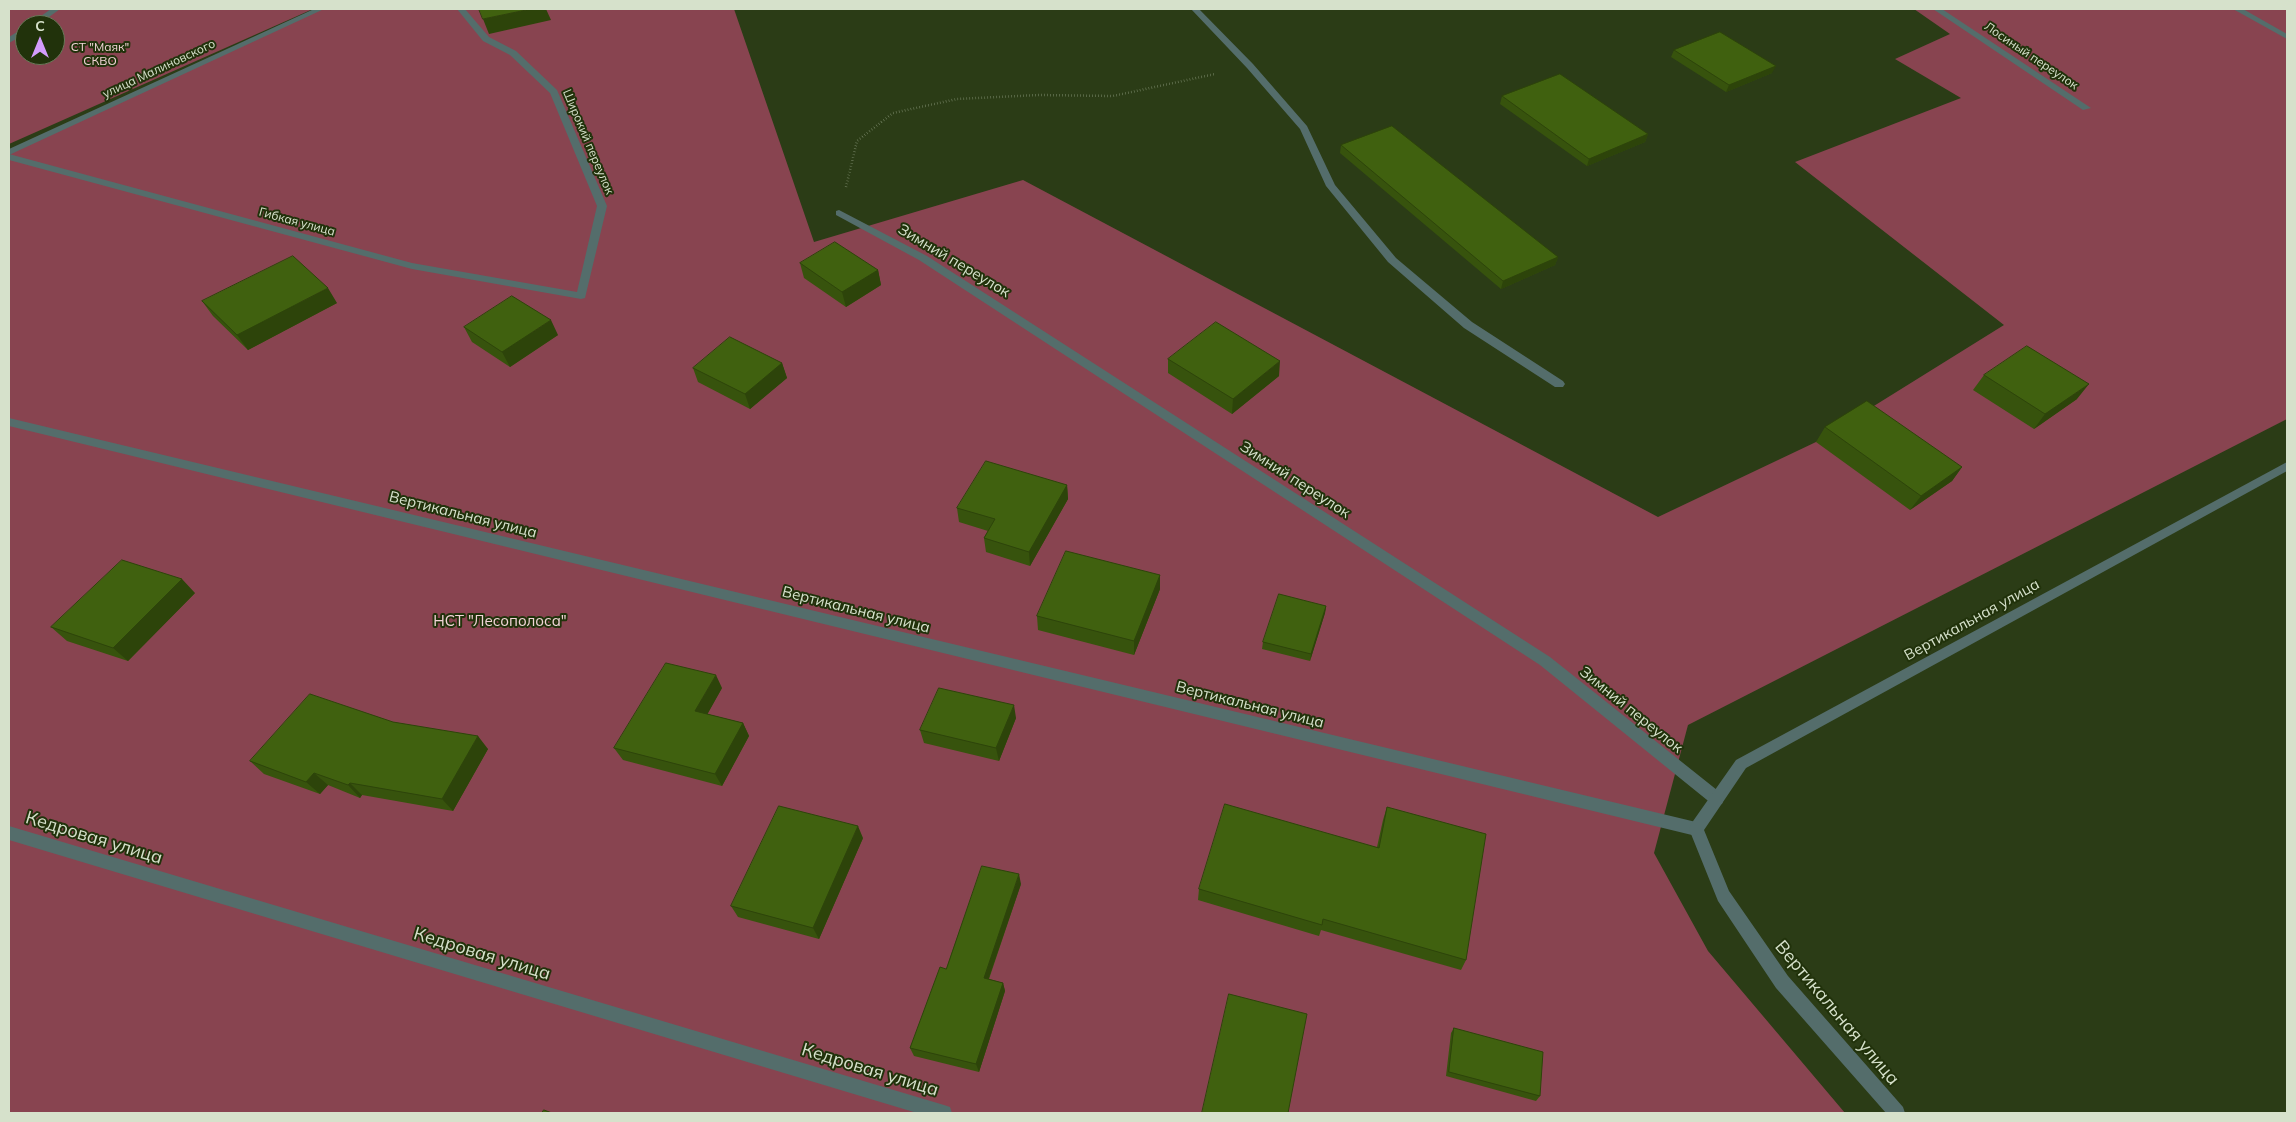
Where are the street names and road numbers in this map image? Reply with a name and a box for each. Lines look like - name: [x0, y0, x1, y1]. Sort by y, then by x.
- street label: Лосиный переулок: [1981, 19, 2081, 93]
- street label: улица Малиновского: [100, 37, 218, 101]
- street label: Широкий переулок: [559, 87, 617, 197]
- street label: Гибкая улица: [257, 205, 337, 239]
- street label: Зимний переулок: [895, 220, 1013, 302]
- street label: Зимний переулок: [1237, 438, 1353, 522]
- street label: Вертикальная улица: [387, 488, 539, 542]
- street label: Вертикальная улица: [1901, 575, 2043, 665]
- street label: Вертикальная улица: [780, 583, 932, 637]
- street label: Зимний переулок: [1576, 663, 1686, 757]
- street label: Вертикальная улица: [1174, 678, 1326, 732]
- street label: Кедровая улица: [23, 807, 165, 869]
- street label: Кедровая улица: [411, 923, 553, 985]
- street label: Вертикальная улица: [1770, 936, 1904, 1090]
- street label: Кедровая улица: [799, 1039, 941, 1101]

